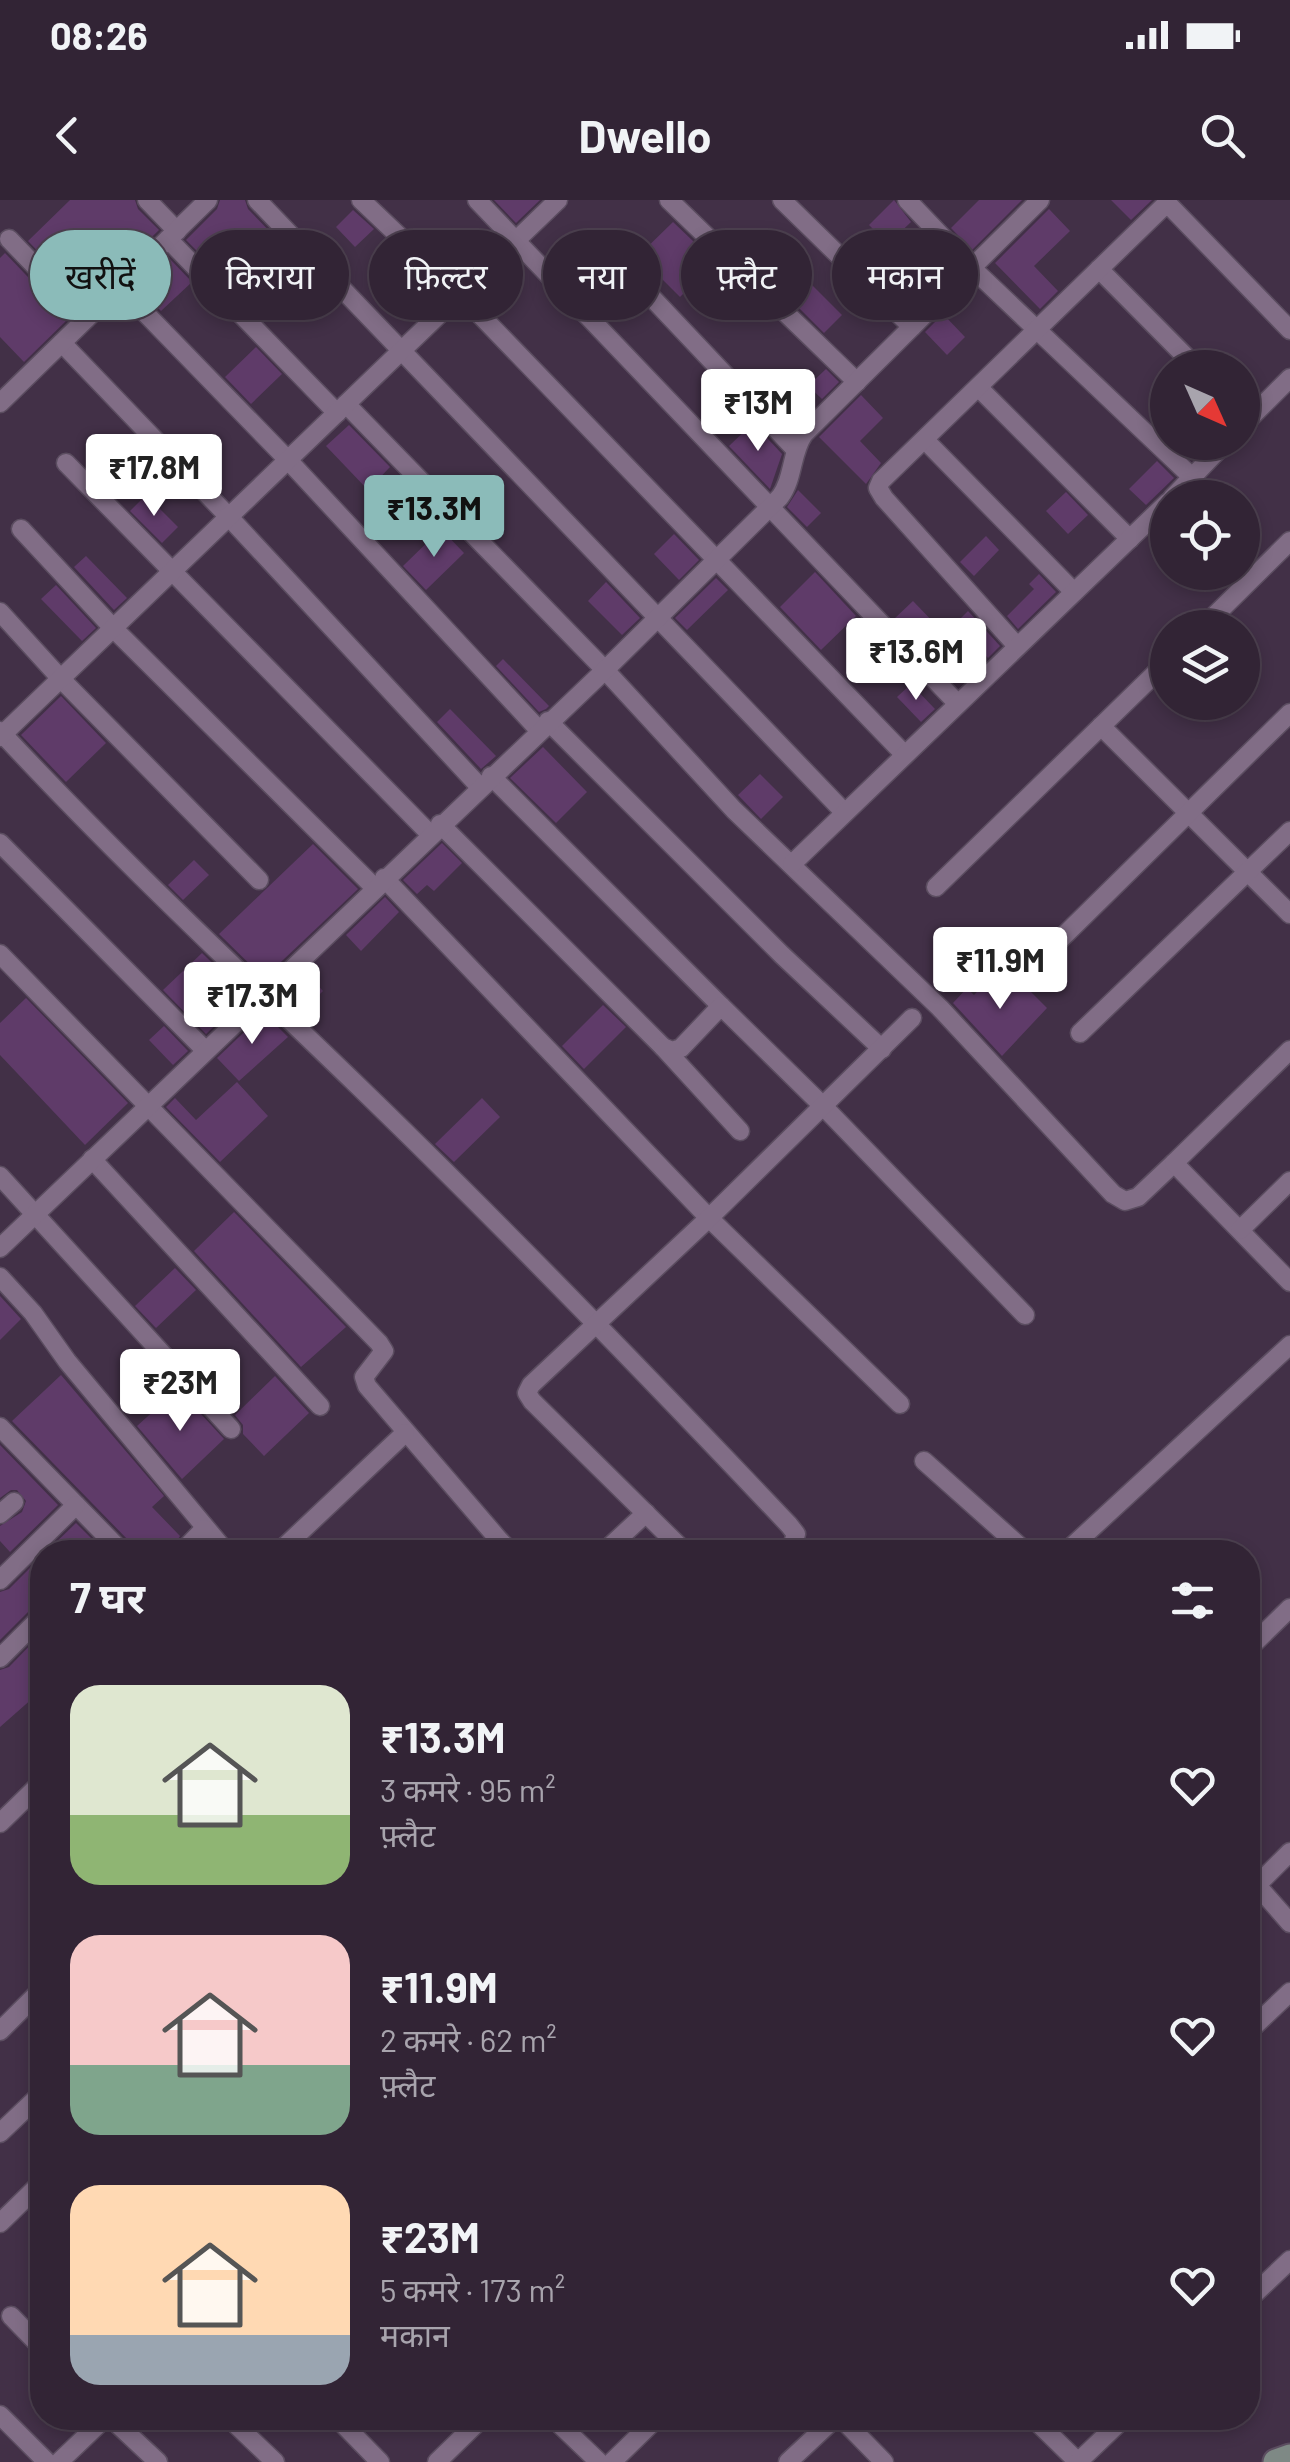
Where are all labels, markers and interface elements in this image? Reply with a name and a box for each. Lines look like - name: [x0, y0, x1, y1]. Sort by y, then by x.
- text: 08:26: [50, 12, 148, 58]
- icon: back: [40, 108, 95, 163]
- text: Dwello: [578, 108, 712, 162]
- icon: search: [1195, 108, 1250, 163]
- chip: खरीदें: [30, 230, 171, 320]
- chip: किराया: [191, 230, 349, 320]
- chip: फ़िल्टर: [369, 230, 523, 320]
- chip: नया: [543, 230, 661, 320]
- chip: फ़्लैट: [681, 230, 812, 320]
- chip: मकान: [832, 230, 978, 320]
- north arrow: [1150, 350, 1260, 460]
- map controls: [1150, 350, 1260, 720]
- pin: ₹13M: [699, 369, 817, 454]
- text: ₹13M: [723, 382, 793, 420]
- pin: ₹17.8M: [73, 434, 235, 519]
- text: ₹17.8M: [108, 447, 200, 485]
- pin: ₹13.3M: [353, 475, 515, 560]
- button: locate: [1150, 480, 1260, 590]
- text: ₹13.3M: [386, 488, 482, 526]
- button: layers: [1150, 610, 1260, 720]
- pin: ₹13.6M: [835, 618, 997, 703]
- text: ₹13.6M: [868, 631, 964, 669]
- pin: ₹11.9M: [919, 927, 1081, 1012]
- text: ₹11.9M: [955, 940, 1045, 978]
- pin: ₹17.3M: [171, 962, 333, 1047]
- text: ₹17.3M: [206, 975, 298, 1013]
- pin: ₹23M: [121, 1349, 239, 1434]
- text: ₹23M: [142, 1362, 218, 1400]
- text: 7 घर: [70, 1571, 145, 1621]
- icon: filters: [1165, 1573, 1220, 1628]
- text: ₹13.3M: [380, 1711, 506, 1761]
- icon: home: [150, 1725, 270, 1845]
- icon: heart: [1165, 1758, 1220, 1813]
- text: 3 कमरे · 95 m²: [380, 1770, 556, 1808]
- text: फ़्लैट: [380, 1815, 435, 1853]
- text: ₹11.9M: [380, 1961, 498, 2011]
- icon: home: [150, 1975, 270, 2095]
- icon: heart: [1165, 2008, 1220, 2063]
- text: 2 कमरे · 62 m²: [380, 2020, 557, 2058]
- text: फ़्लैट: [380, 2065, 435, 2103]
- text: ₹23M: [380, 2211, 480, 2261]
- icon: home: [150, 2225, 270, 2345]
- icon: heart: [1165, 2258, 1220, 2313]
- text: 5 कमरे · 173 m²: [380, 2270, 565, 2308]
- text: मकान: [380, 2315, 450, 2353]

